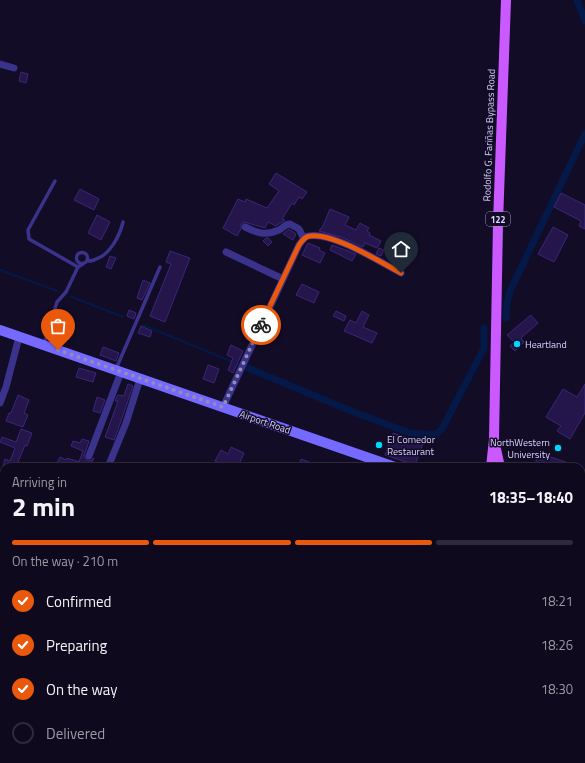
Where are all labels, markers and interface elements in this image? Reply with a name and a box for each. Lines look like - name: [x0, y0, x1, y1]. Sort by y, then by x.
- street label: Rodolfo G. Fariñas Bypass Road: [479, 68, 499, 202]
- road number: 122: [486, 212, 510, 226]
- pin: [384, 232, 418, 273]
- icon: home: [390, 238, 412, 260]
- courier: [241, 305, 281, 345]
- pin: [41, 309, 75, 350]
- icon: bike: [250, 314, 272, 336]
- icon: bag: [47, 315, 69, 337]
- place label: Heartland: [525, 337, 567, 352]
- marker: Heartland: [512, 339, 522, 349]
- street label: Airport Road: [238, 406, 292, 438]
- place label: El Comedor Restaurant: [387, 432, 436, 459]
- place label: NorthWestern University: [490, 435, 550, 462]
- marker: El Comedor Restaurant: [374, 440, 384, 450]
- marker: NorthWestern University: [553, 443, 563, 453]
- text: Arriving in: [12, 472, 67, 492]
- text: 18:35–18:40: [489, 486, 573, 509]
- text: 2 min: [12, 487, 75, 526]
- text: On the way · 210 m: [12, 551, 118, 571]
- icon: check: [12, 590, 34, 612]
- text: Confirmed: [46, 590, 111, 613]
- text: 18:21: [541, 591, 573, 611]
- icon: check: [12, 634, 34, 656]
- text: Preparing: [46, 634, 107, 657]
- text: 18:26: [541, 635, 573, 655]
- icon: check: [12, 678, 34, 700]
- text: On the way: [46, 678, 118, 701]
- text: 18:30: [541, 679, 573, 699]
- text: Delivered: [46, 722, 105, 745]

